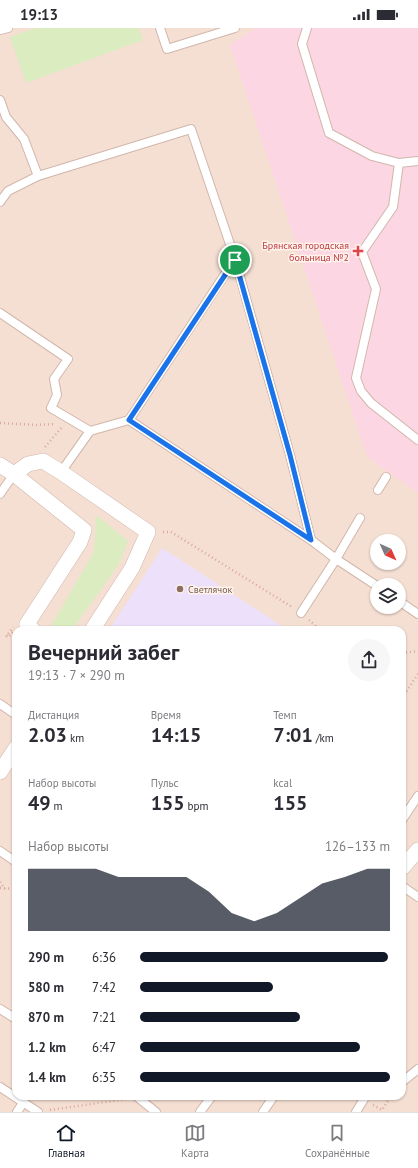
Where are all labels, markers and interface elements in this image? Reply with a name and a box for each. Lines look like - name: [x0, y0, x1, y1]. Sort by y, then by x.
- text: 19:13: [20, 5, 58, 24]
- place label: Брянская городская больница №2: [262, 239, 349, 264]
- pin: [218, 243, 252, 277]
- marker: Брянская городская больница №2: [352, 245, 364, 257]
- icon: arrive: [224, 249, 246, 271]
- north arrow: [370, 534, 406, 570]
- map controls: [370, 534, 406, 614]
- button: layers: [370, 578, 406, 614]
- place label: Светлячок: [188, 583, 233, 596]
- marker: Светлячок: [175, 584, 185, 594]
- text: Вечерний забег: [28, 638, 179, 666]
- button: share: [348, 639, 390, 681]
- text: 19:13 · 7 × 290 m: [28, 667, 125, 684]
- text: Дистанция: [28, 708, 79, 722]
- text: Время: [151, 708, 181, 722]
- text: Темп: [273, 708, 297, 722]
- text: 2.03: [28, 722, 67, 748]
- text: 14:15: [151, 722, 201, 748]
- text: 7:01: [273, 722, 313, 748]
- text: km: [67, 731, 84, 745]
- text: /km: [313, 731, 334, 745]
- text: Набор высоты: [28, 776, 96, 790]
- text: Пульс: [151, 776, 178, 790]
- text: kcal: [273, 776, 292, 790]
- text: 49: [28, 790, 51, 816]
- text: 155: [151, 790, 185, 816]
- text: 155: [273, 790, 307, 816]
- text: m: [51, 799, 63, 813]
- text: bpm: [185, 799, 208, 813]
- text: Набор высоты: [28, 838, 109, 855]
- text: 126–133 m: [325, 838, 390, 855]
- text: 290 m: [28, 949, 64, 966]
- text: 6:36: [92, 949, 116, 966]
- text: 580 m: [28, 979, 64, 996]
- text: 7:42: [92, 979, 116, 996]
- text: 870 m: [28, 1009, 64, 1026]
- text: 7:21: [92, 1009, 116, 1026]
- text: 1.2 km: [28, 1039, 66, 1056]
- text: 6:47: [92, 1039, 116, 1056]
- text: 1.4 km: [28, 1069, 66, 1086]
- text: 6:35: [92, 1069, 116, 1086]
- tab: Главная: [48, 1122, 85, 1160]
- tab: Карта: [181, 1122, 209, 1160]
- tab: Сохранённые: [305, 1122, 370, 1160]

